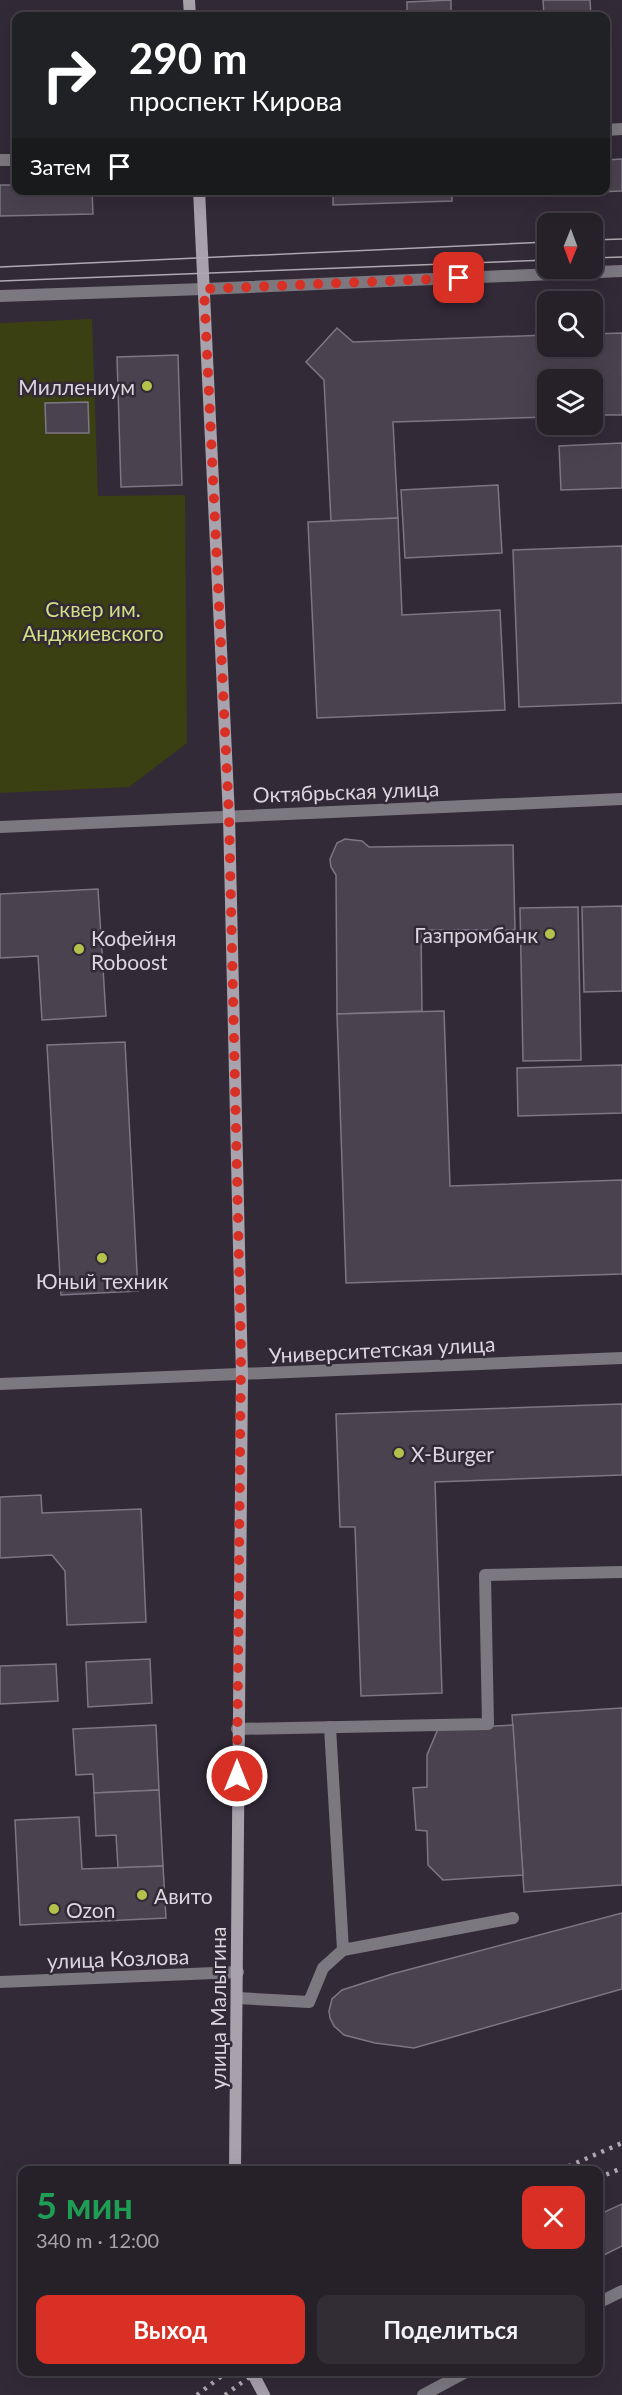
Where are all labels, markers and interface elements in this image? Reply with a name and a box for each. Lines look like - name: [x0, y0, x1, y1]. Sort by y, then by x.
- text: 290 m: [129, 33, 247, 83]
- icon: right: [30, 36, 108, 114]
- text: проспект Кирова: [129, 84, 342, 117]
- icon: arrive: [103, 150, 136, 183]
- text: Затем: [30, 153, 91, 180]
- north arrow: [537, 213, 603, 279]
- map controls: [537, 213, 603, 435]
- pin: [433, 252, 484, 303]
- icon: arrive: [442, 261, 475, 294]
- button: search: [537, 291, 603, 357]
- button: layers: [537, 369, 603, 435]
- place label: Миллениум: [18, 374, 135, 399]
- marker: Миллениум: [140, 379, 154, 393]
- park label: Сквер им. Анджиевского: [22, 596, 164, 645]
- street label: Октябрьская улица: [252, 775, 440, 807]
- place label: Газпромбанк: [414, 922, 538, 947]
- place label: Кофейня Roboost: [91, 925, 176, 974]
- marker: Газпромбанк: [543, 927, 557, 941]
- marker: Кофейня Roboost: [72, 942, 86, 956]
- marker: Юный техник: [95, 1251, 109, 1265]
- place label: Юный техник: [36, 1268, 168, 1293]
- street label: Университетская улица: [268, 1331, 496, 1367]
- place label: X-Burger: [411, 1441, 494, 1466]
- marker: X-Burger: [392, 1446, 406, 1460]
- position arrow: [205, 1744, 269, 1808]
- place label: Авито: [154, 1883, 213, 1908]
- marker: Авито: [135, 1888, 149, 1902]
- place label: Ozon: [66, 1897, 116, 1922]
- marker: Ozon: [47, 1902, 61, 1916]
- street label: улица Малыгина: [205, 1927, 230, 2089]
- street label: улица Козлова: [47, 1943, 189, 1973]
- text: 5 мин: [36, 2183, 133, 2227]
- button: close: [522, 2186, 585, 2249]
- text: 340 m · 12:00: [36, 2228, 159, 2252]
- button: Выход: [36, 2295, 305, 2364]
- button: Поделиться: [317, 2295, 585, 2364]

